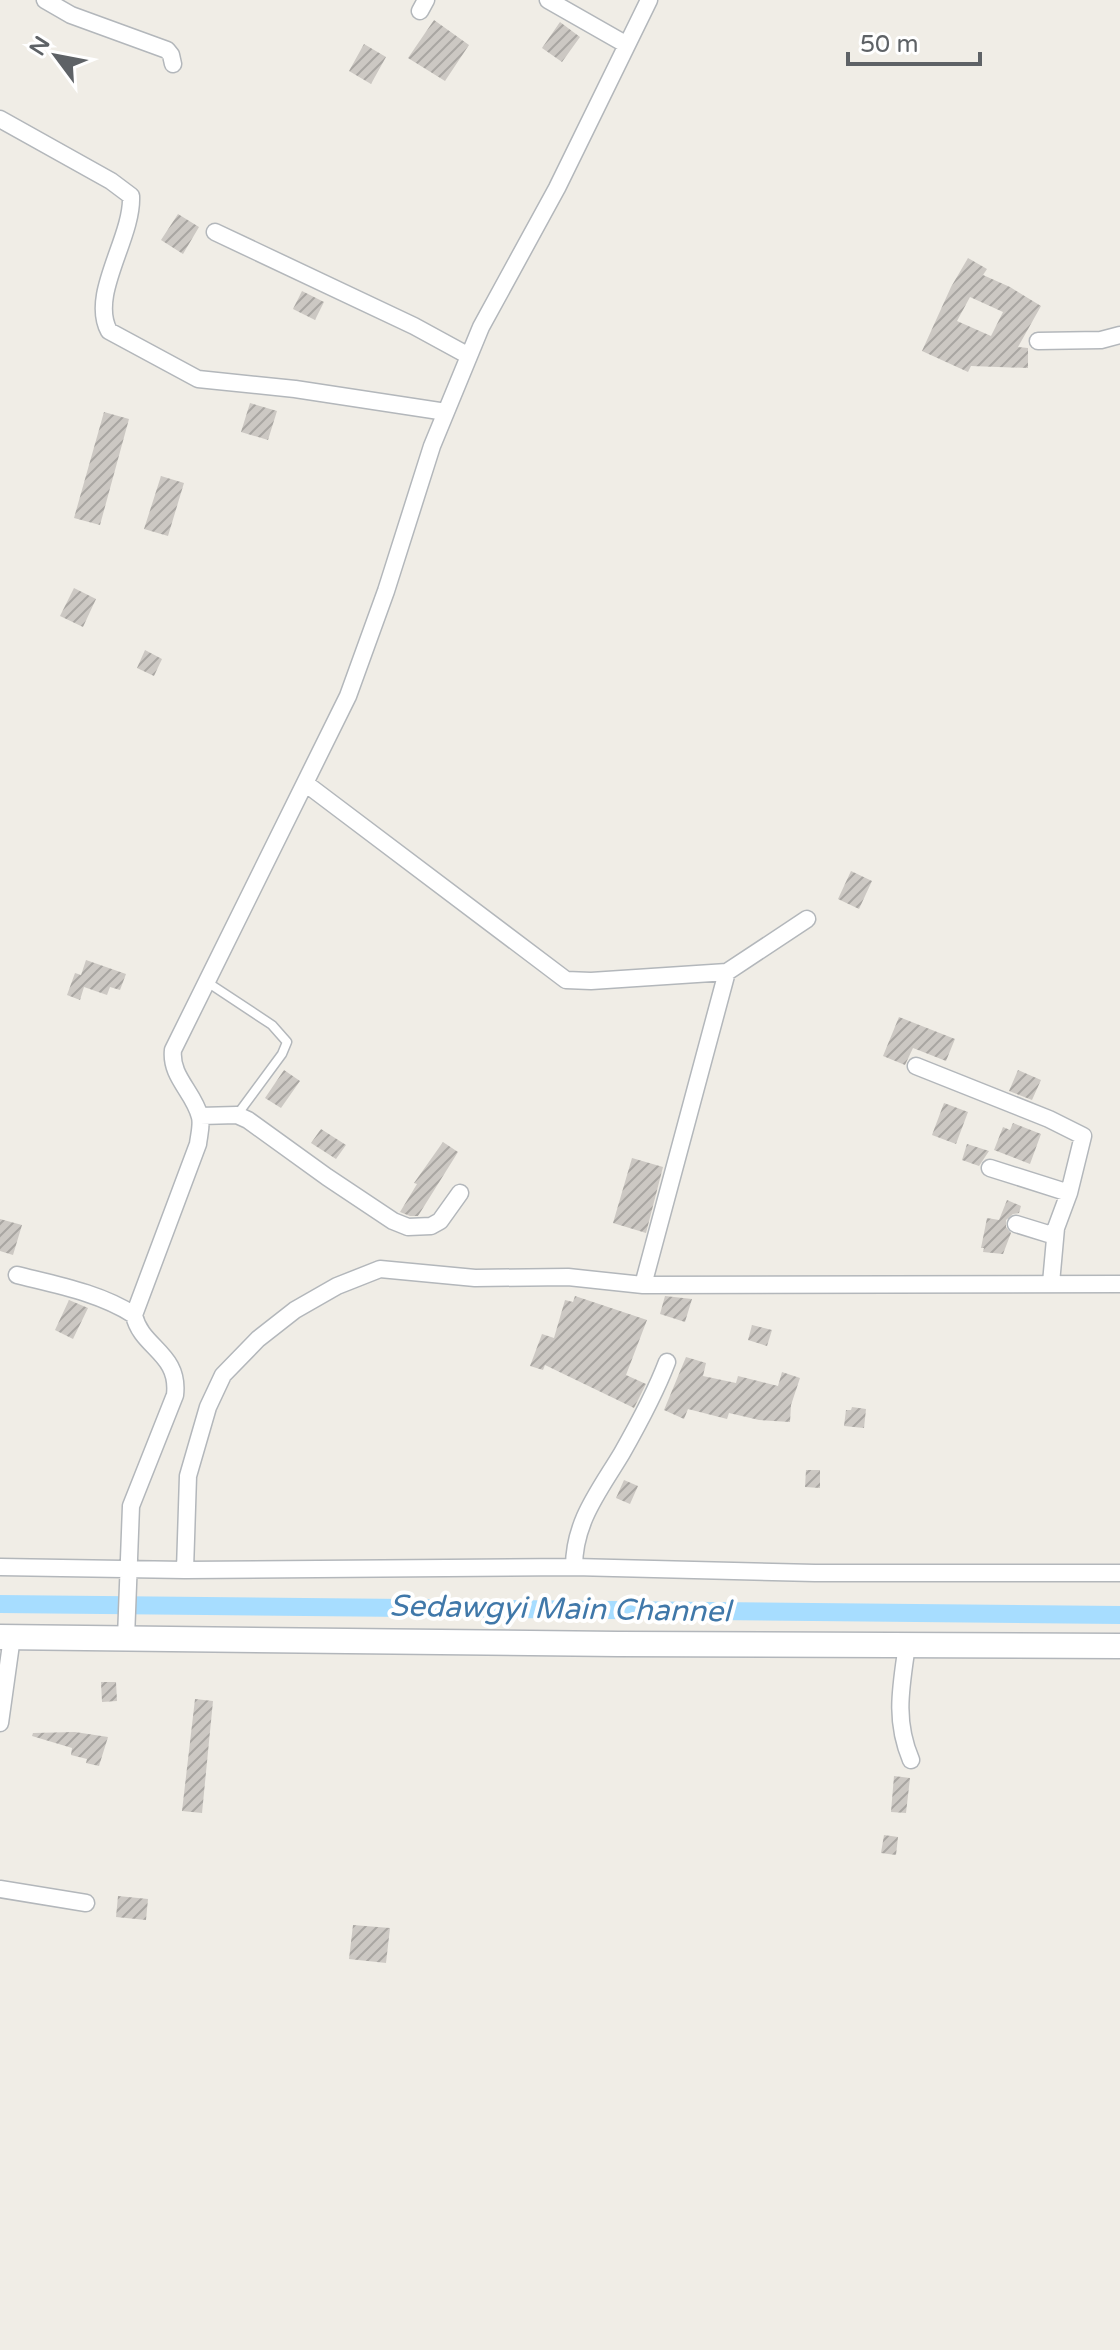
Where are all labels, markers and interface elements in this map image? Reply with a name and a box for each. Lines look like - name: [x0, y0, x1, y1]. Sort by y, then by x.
- north arrow: [16, 16, 96, 96]
- scale bar: [848, 16, 980, 66]
- text: 50 m: [860, 30, 918, 59]
- text: N: [24, 32, 56, 60]
- water label: Sedawgyi Main Channel: [389, 1588, 734, 1631]

